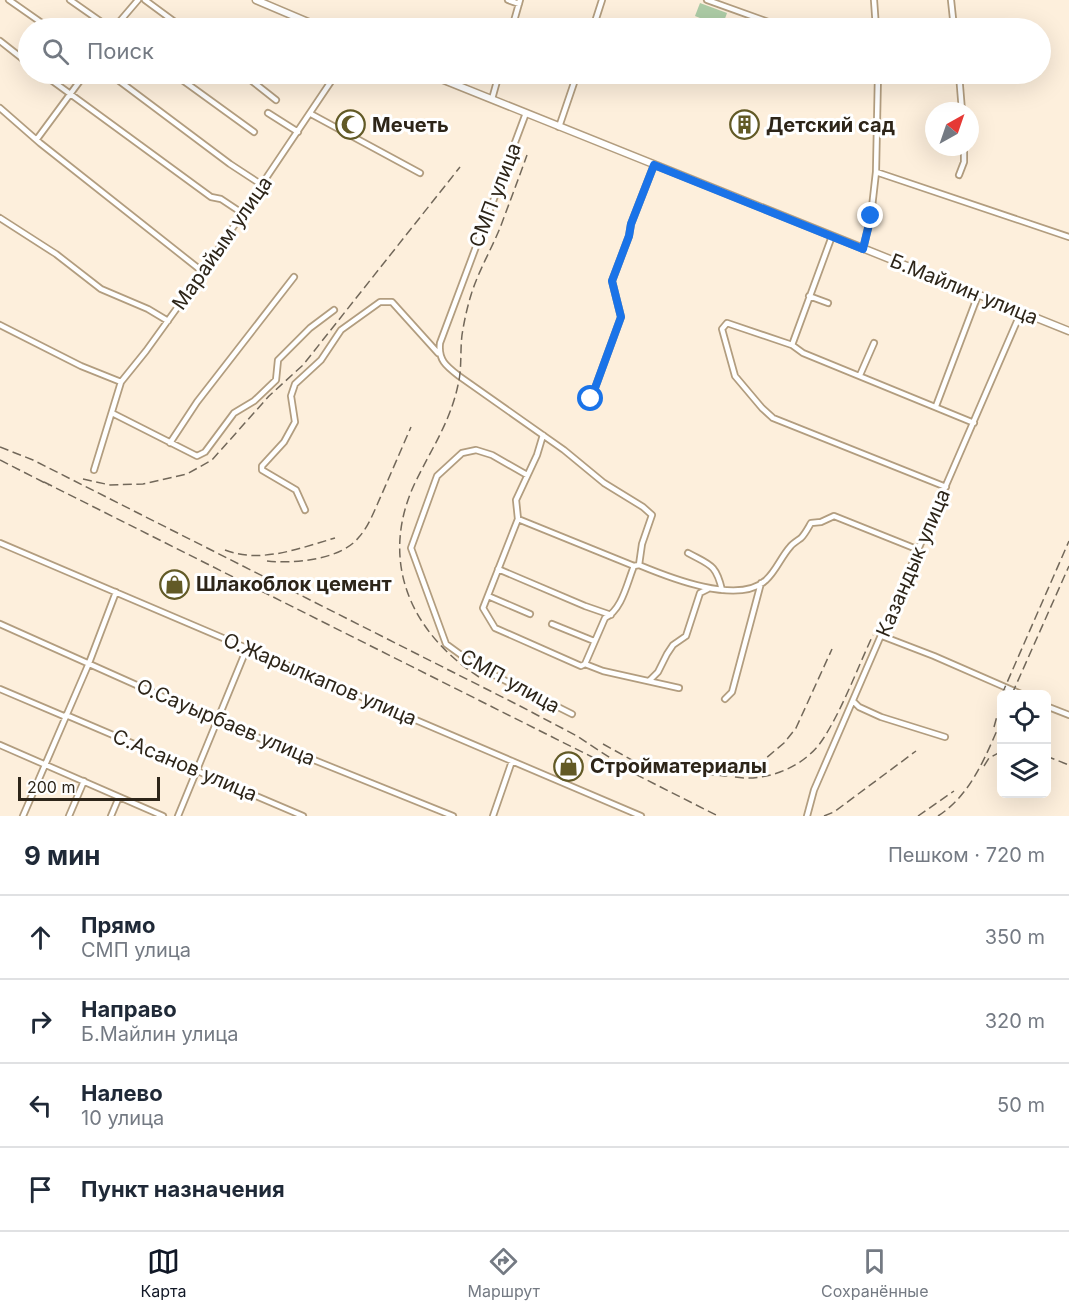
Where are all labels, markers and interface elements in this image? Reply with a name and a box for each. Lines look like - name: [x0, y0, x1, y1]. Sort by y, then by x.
- search box: [18, 18, 1051, 84]
- icon: search: [39, 35, 72, 68]
- text: Поиск: [87, 38, 154, 64]
- north arrow: [925, 102, 979, 156]
- mosque icon: Мечеть: [335, 109, 367, 141]
- building icon: Детский сад: [729, 109, 761, 141]
- place label: Мечеть: [372, 113, 449, 137]
- place label: Детский сад: [766, 113, 895, 137]
- street label: СМП улица: [464, 139, 526, 251]
- street label: Марайым улица: [167, 172, 277, 314]
- route end: [857, 202, 883, 228]
- street label: Б.Майлин улица: [887, 248, 1041, 330]
- route start: [577, 385, 603, 411]
- street label: Казандык улица: [871, 485, 955, 641]
- shop icon: Шлакоблок цемент: [159, 568, 191, 600]
- place label: Шлакоблок цемент: [196, 572, 392, 596]
- street label: О.Жарылкапов улица: [220, 627, 420, 731]
- street label: СМП улица: [456, 644, 564, 718]
- street label: О.Сауырбаев улица: [133, 674, 319, 770]
- map controls: [997, 690, 1051, 798]
- button: locate: [997, 690, 1051, 744]
- street label: С.Асанов улица: [109, 724, 261, 806]
- button: layers: [997, 744, 1051, 798]
- shop icon: Стройматериалы: [553, 750, 585, 782]
- place label: Стройматериалы: [590, 754, 767, 778]
- scale bar: [18, 774, 160, 802]
- text: 200 m: [27, 777, 75, 797]
- text: 9 мин: [24, 840, 101, 871]
- text: Пешком · 720 m: [888, 843, 1045, 867]
- text: Прямо: [81, 912, 155, 938]
- icon: ahead: [24, 921, 57, 954]
- text: 350 m: [985, 925, 1045, 949]
- text: СМП улица: [81, 938, 191, 962]
- text: Направо: [81, 996, 177, 1022]
- icon: right: [24, 1005, 57, 1038]
- text: 320 m: [985, 1009, 1045, 1033]
- text: Б.Майлин улица: [81, 1022, 238, 1046]
- text: Налево: [81, 1080, 163, 1106]
- icon: left: [24, 1089, 57, 1122]
- text: 50 m: [997, 1093, 1045, 1117]
- text: 10 улица: [81, 1106, 164, 1130]
- icon: arrive: [24, 1173, 57, 1206]
- text: Пункт назначения: [81, 1176, 285, 1202]
- tab: Карта: [141, 1245, 186, 1301]
- tab: Маршрут: [467, 1245, 540, 1301]
- tab: Сохранённые: [821, 1245, 928, 1301]

